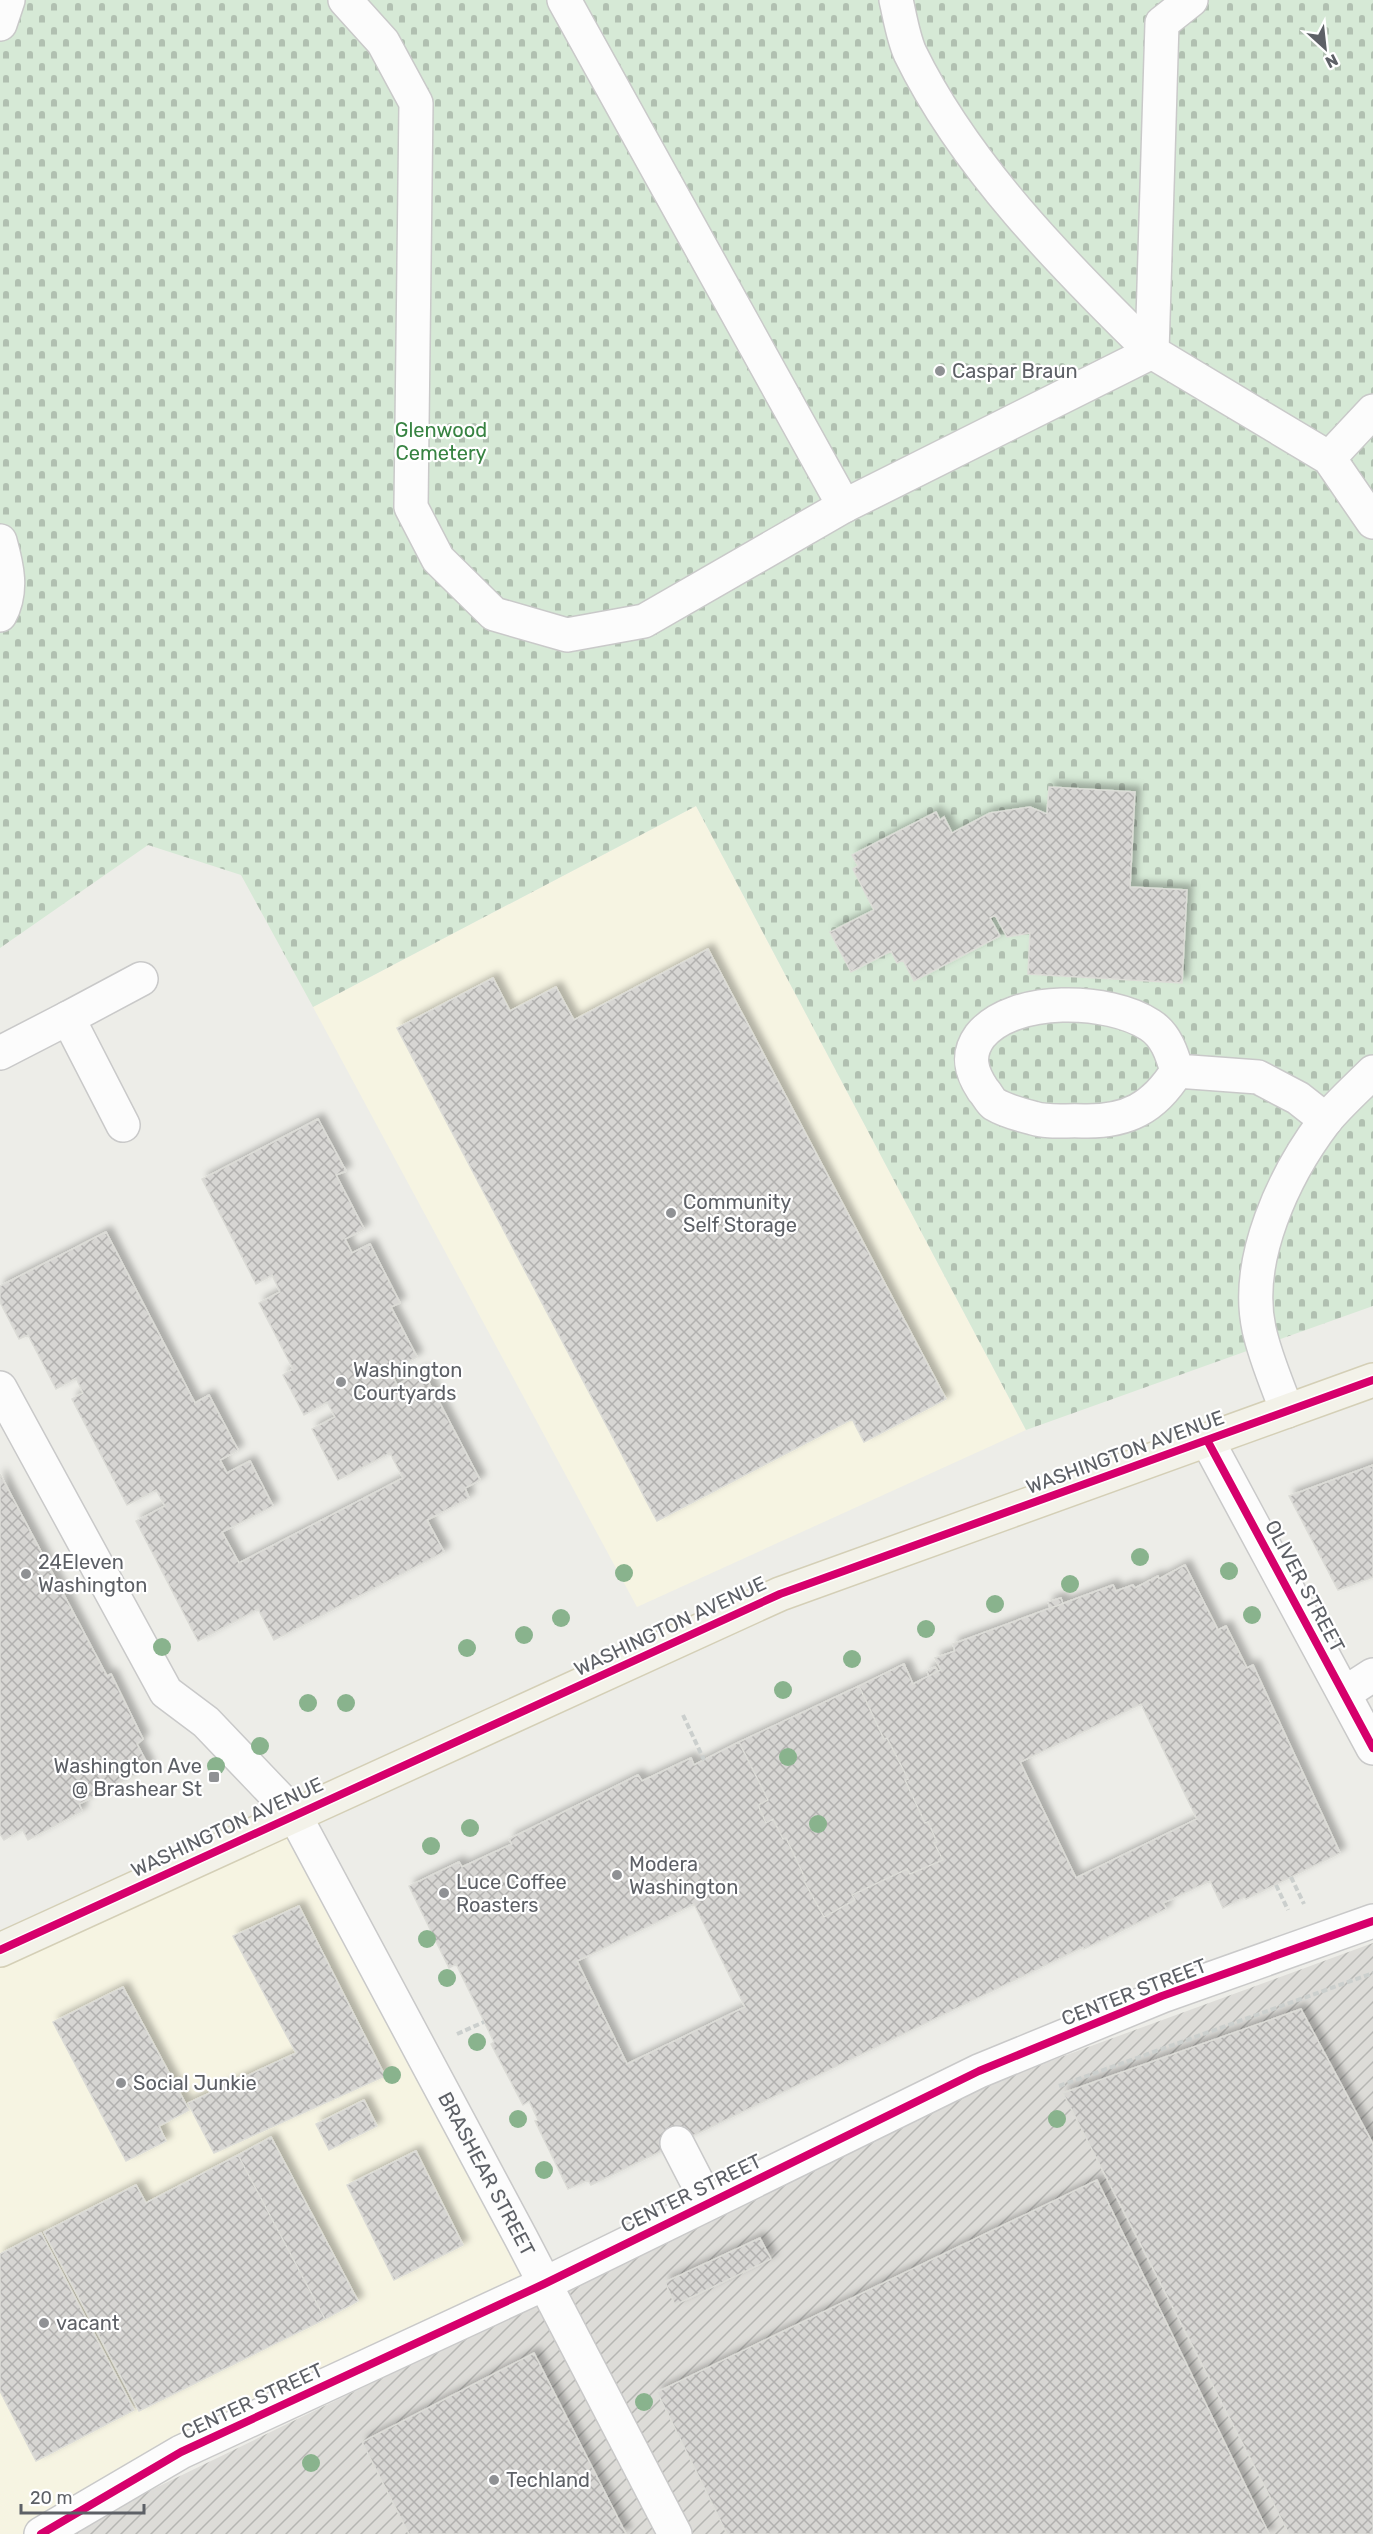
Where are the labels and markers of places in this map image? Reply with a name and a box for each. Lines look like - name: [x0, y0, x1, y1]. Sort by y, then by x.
- place label: Caspar Braun: [952, 359, 1078, 383]
- marker: Caspar Braun: [933, 364, 947, 378]
- place label: Community Self Storage: [683, 1190, 797, 1237]
- marker: Community Self Storage: [664, 1206, 678, 1220]
- place label: Washington Courtyards: [353, 1358, 462, 1405]
- marker: Washington Courtyards: [334, 1375, 348, 1389]
- place label: 24Eleven Washington: [38, 1550, 147, 1597]
- marker: 24Eleven Washington: [19, 1567, 33, 1581]
- place label: Washington Ave @ Brashear St: [54, 1754, 202, 1801]
- marker: Washington Ave @ Brashear St: [207, 1770, 221, 1784]
- place label: Modera Washington: [629, 1852, 738, 1899]
- marker: Modera Washington: [610, 1868, 624, 1882]
- place label: Luce Coffee Roasters: [456, 1870, 567, 1917]
- marker: Luce Coffee Roasters: [437, 1886, 451, 1900]
- place label: Social Junkie: [133, 2071, 257, 2095]
- marker: Social Junkie: [114, 2076, 128, 2090]
- place label: vacant: [56, 2311, 120, 2335]
- marker: vacant: [37, 2316, 51, 2330]
- place label: Techland: [506, 2468, 590, 2492]
- marker: Techland: [487, 2473, 501, 2487]

